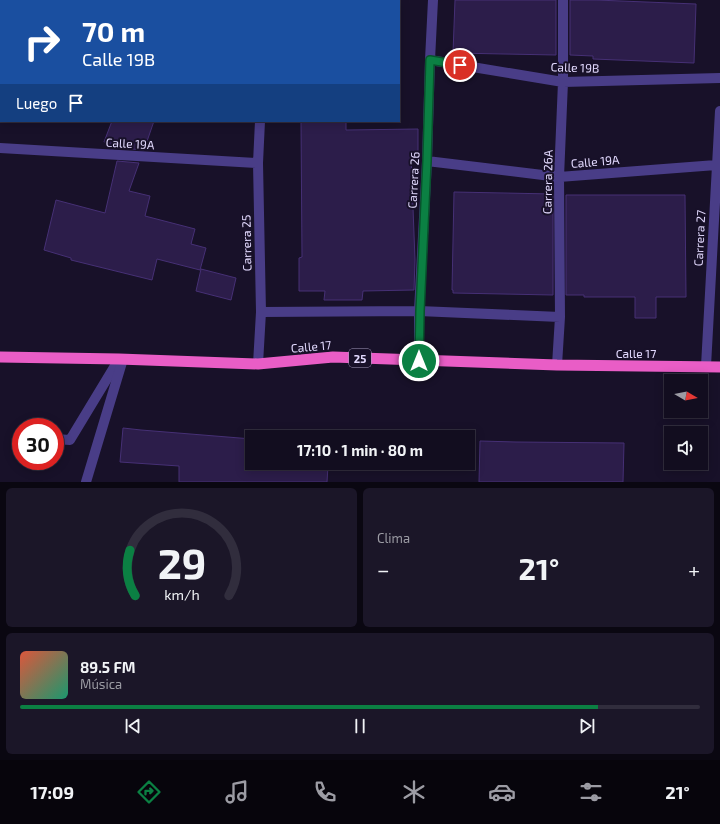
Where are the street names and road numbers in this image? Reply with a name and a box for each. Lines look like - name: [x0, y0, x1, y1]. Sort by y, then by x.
- street label: Calle 19B: [550, 59, 600, 75]
- street label: Calle 19A: [105, 135, 155, 151]
- street label: Carrera 26A: [539, 149, 555, 214]
- street label: Carrera 26: [405, 151, 421, 209]
- street label: Calle 19A: [570, 152, 620, 170]
- street label: Carrera 27: [691, 210, 707, 266]
- street label: Carrera 25: [239, 215, 253, 271]
- street label: Calle 17: [290, 337, 332, 355]
- street label: Calle 17: [616, 346, 656, 360]
- road number: 25: [349, 349, 371, 367]

